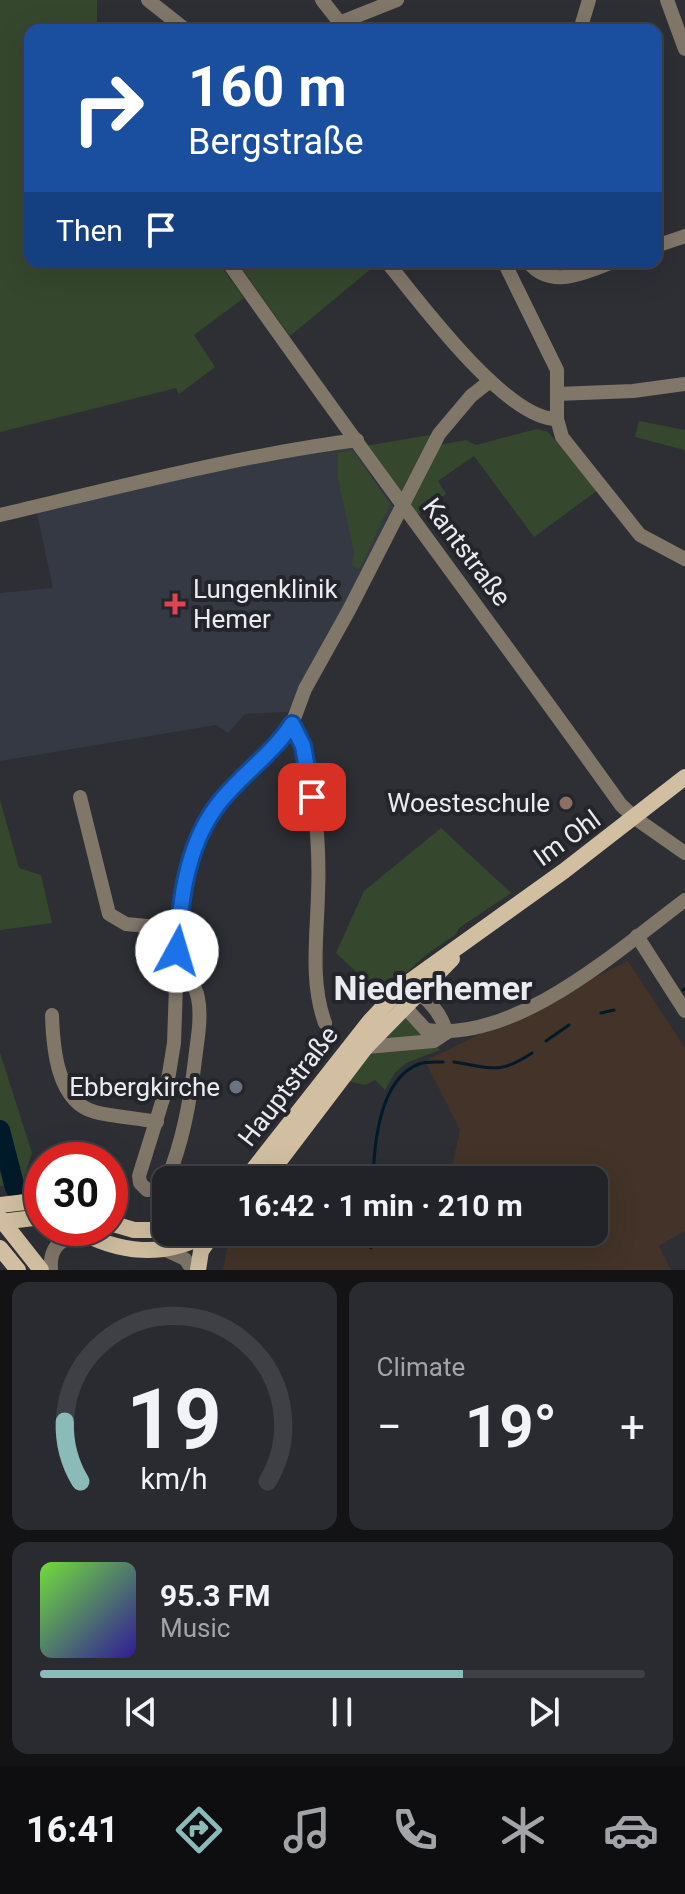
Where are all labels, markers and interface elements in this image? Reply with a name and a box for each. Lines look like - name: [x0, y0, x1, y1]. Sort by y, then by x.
- text: 160 m: [188, 54, 347, 120]
- icon: right: [56, 56, 160, 160]
- text: Bergstraße: [188, 121, 364, 163]
- icon: arrive: [139, 208, 183, 252]
- text: Then: [56, 213, 123, 248]
- street label: Kantstraße: [417, 492, 517, 612]
- place label: Lungenklinik Hemer: [193, 574, 338, 634]
- marker: Lungenklinik Hemer: [164, 593, 186, 615]
- pin: [278, 763, 346, 831]
- icon: arrive: [290, 775, 334, 819]
- place label: Woesteschule: [387, 788, 550, 818]
- marker: Woesteschule: [557, 794, 575, 812]
- street label: Im Ohl: [528, 804, 606, 872]
- position arrow: [135, 909, 219, 993]
- district label: Niederhemer: [334, 968, 533, 1008]
- street label: Hauptstraße: [232, 1020, 344, 1152]
- place label: Ebbergkirche: [69, 1072, 220, 1102]
- marker: Ebbergkirche: [227, 1078, 245, 1096]
- speed limit sign: 30: [24, 1142, 128, 1246]
- text: 16:42 · 1 min · 210 m: [237, 1188, 523, 1223]
- text: Climate: [377, 1352, 465, 1382]
- text: 19: [127, 1371, 222, 1468]
- text: 19°: [465, 1391, 557, 1462]
- text: −: [377, 1401, 402, 1453]
- text: +: [620, 1401, 645, 1453]
- text: km/h: [141, 1462, 208, 1496]
- text: 95.3 FM: [160, 1578, 271, 1613]
- text: Music: [160, 1613, 230, 1643]
- icon: previous: [119, 1690, 163, 1734]
- icon: pause: [320, 1690, 364, 1734]
- icon: next: [522, 1690, 566, 1734]
- icon: directions: [171, 1802, 227, 1858]
- icon: music: [279, 1802, 335, 1858]
- icon: phone: [387, 1802, 443, 1858]
- icon: climate: [495, 1802, 551, 1858]
- icon: car: [603, 1802, 659, 1858]
- text: 16:41: [26, 1809, 119, 1851]

